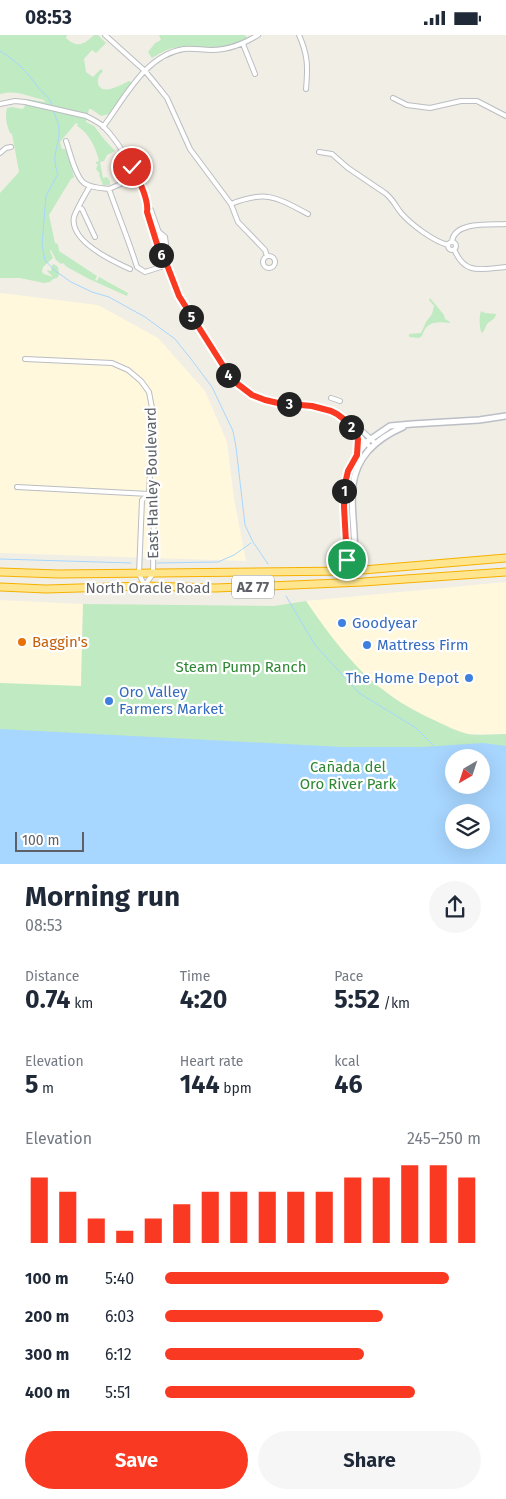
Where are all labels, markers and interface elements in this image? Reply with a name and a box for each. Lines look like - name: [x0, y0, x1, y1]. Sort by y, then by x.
- text: 08:53: [25, 6, 72, 29]
- pin: [111, 146, 153, 188]
- icon: check: [118, 153, 146, 181]
- pin: 6: [148, 243, 174, 267]
- text: 6: [158, 247, 165, 264]
- pin: 5: [178, 305, 204, 329]
- text: 5: [188, 309, 195, 326]
- pin: 4: [216, 363, 240, 387]
- text: 4: [225, 367, 232, 384]
- pin: 3: [276, 391, 302, 417]
- text: 3: [286, 396, 293, 413]
- street label: East Hanley Boulevard: [142, 407, 162, 559]
- pin: 2: [338, 415, 364, 439]
- text: 2: [348, 419, 355, 436]
- pin: 1: [332, 479, 356, 503]
- text: 1: [341, 483, 348, 500]
- pin: [326, 539, 368, 581]
- icon: arrive: [333, 546, 361, 574]
- road number: AZ 77: [232, 575, 274, 599]
- street label: North Oracle Road: [85, 579, 211, 597]
- place label: Goodyear: [352, 614, 417, 632]
- marker: Goodyear: [336, 617, 348, 629]
- place label: Baggin's: [32, 633, 88, 651]
- marker: Baggin's: [16, 636, 28, 648]
- place label: Mattress Firm: [377, 636, 469, 654]
- marker: Mattress Firm: [361, 639, 373, 651]
- park label: Steam Pump Ranch: [176, 658, 307, 676]
- place label: The Home Depot: [345, 669, 460, 687]
- marker: The Home Depot: [463, 672, 475, 684]
- place label: Oro Valley Farmers Market: [119, 683, 224, 718]
- marker: Oro Valley Farmers Market: [103, 695, 115, 707]
- north arrow: [445, 749, 490, 794]
- map controls: [445, 749, 490, 849]
- park label: Cañada del Oro River Park: [300, 758, 397, 793]
- button: layers: [445, 804, 490, 849]
- scale bar: [15, 829, 84, 852]
- text: 100 m: [22, 832, 59, 849]
- text: Morning run: [25, 880, 180, 913]
- button: share: [429, 881, 481, 933]
- text: 08:53: [25, 916, 63, 935]
- text: Distance: [25, 968, 79, 985]
- text: Time: [180, 968, 210, 985]
- text: Pace: [334, 968, 363, 985]
- text: 0.74: [25, 985, 70, 1015]
- text: 4:20: [180, 985, 227, 1015]
- text: 5:52: [334, 985, 380, 1015]
- text: km: [70, 995, 93, 1012]
- text: /km: [380, 995, 410, 1012]
- text: Elevation: [25, 1053, 84, 1070]
- text: Heart rate: [180, 1053, 243, 1070]
- text: kcal: [334, 1053, 360, 1070]
- text: 5: [25, 1070, 38, 1100]
- text: 144: [180, 1070, 220, 1100]
- text: 46: [334, 1070, 363, 1100]
- text: m: [38, 1080, 54, 1097]
- text: bpm: [220, 1080, 252, 1097]
- text: Elevation: [25, 1129, 92, 1148]
- text: 245–250 m: [407, 1129, 481, 1148]
- text: 100 m: [25, 1269, 68, 1288]
- text: 5:40: [105, 1269, 134, 1288]
- text: 200 m: [25, 1307, 69, 1326]
- text: 6:03: [105, 1307, 134, 1326]
- text: 300 m: [25, 1345, 69, 1364]
- text: 6:12: [105, 1345, 132, 1364]
- text: 400 m: [25, 1383, 70, 1402]
- text: 5:51: [105, 1383, 131, 1402]
- button: Save: [25, 1431, 248, 1489]
- button: Share: [258, 1431, 481, 1489]

